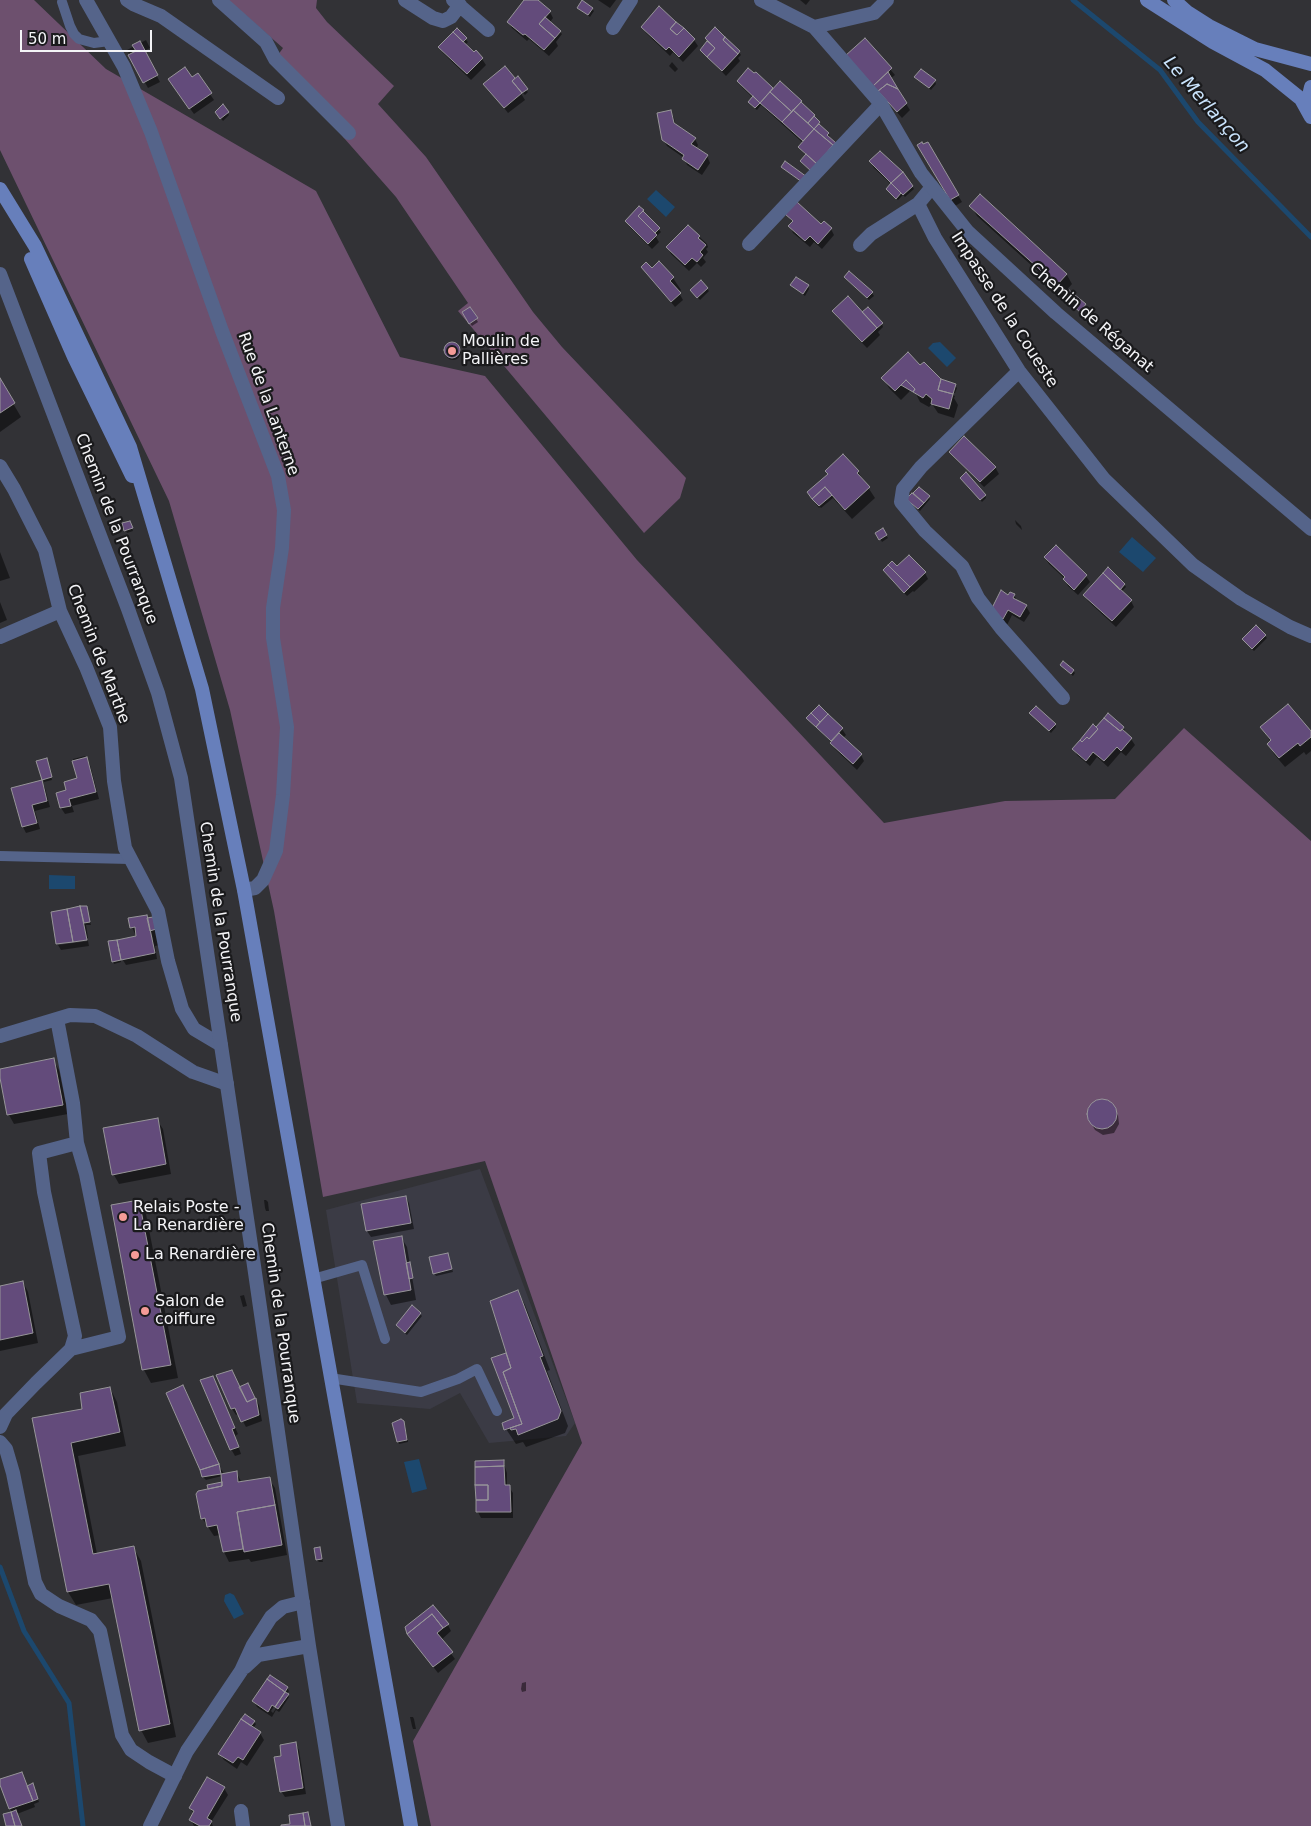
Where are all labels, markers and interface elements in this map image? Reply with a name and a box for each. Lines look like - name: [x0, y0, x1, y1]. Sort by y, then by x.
- scale bar: [22, 20, 155, 52]
- text: 50 m: [28, 30, 66, 48]
- water label: Le Merlançon: [1158, 52, 1254, 158]
- street label: Impasse de la Coueste: [946, 229, 1062, 391]
- street label: Chemin de Réganat: [1025, 259, 1157, 377]
- street label: Rue de la Lanterne: [233, 330, 303, 478]
- place label: Moulin de Pallières: [462, 332, 540, 370]
- marker: Moulin de Pallières: [446, 345, 458, 357]
- street label: Chemin de la Pourranque: [71, 431, 161, 627]
- street label: Chemin de Marthe: [63, 582, 133, 726]
- street label: Chemin de la Pourranque: [195, 820, 245, 1024]
- place label: Relais Poste - La Renardière: [133, 1198, 244, 1236]
- marker: Relais Poste - La Renardière: [117, 1211, 129, 1223]
- street label: Chemin de la Pourranque: [256, 1221, 304, 1425]
- place label: La Renardière: [145, 1245, 256, 1265]
- marker: La Renardière: [129, 1249, 141, 1261]
- place label: Salon de coiffure: [155, 1292, 224, 1330]
- marker: Salon de coiffure: [139, 1305, 151, 1317]

